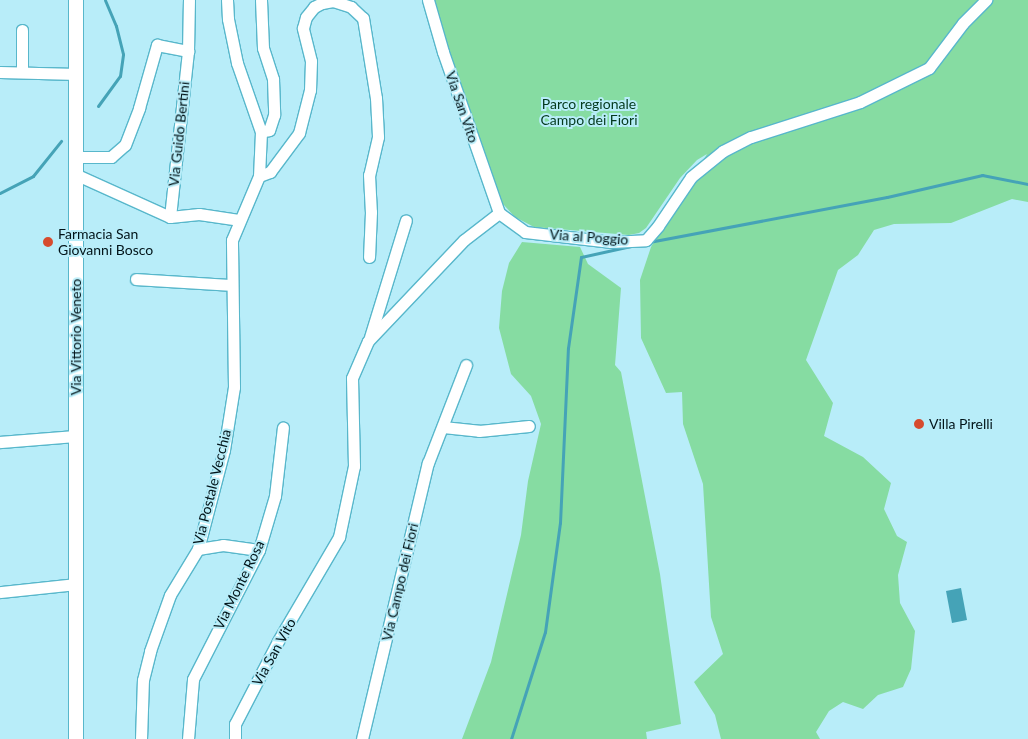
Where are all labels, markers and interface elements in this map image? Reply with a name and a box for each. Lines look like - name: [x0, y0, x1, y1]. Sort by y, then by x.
- street label: Via San Vito: [442, 69, 482, 145]
- street label: Via Guido Bertini: [165, 81, 193, 187]
- park label: Parco regionale Campo dei Fiori: [540, 96, 638, 128]
- place label: Farmacia San Giovanni Bosco: [58, 226, 153, 258]
- street label: Via al Poggio: [549, 226, 629, 248]
- marker: Farmacia San Giovanni Bosco: [42, 236, 54, 248]
- street label: Via Vittorio Veneto: [68, 278, 84, 396]
- place label: Villa Pirelli: [929, 416, 993, 432]
- marker: Villa Pirelli: [913, 418, 925, 430]
- street label: Via Postale Vecchia: [189, 427, 235, 547]
- street label: Via Campo dei Fiori: [378, 521, 422, 643]
- street label: Via Monte Rosa: [210, 538, 268, 632]
- street label: Via San Vito: [248, 615, 300, 689]

